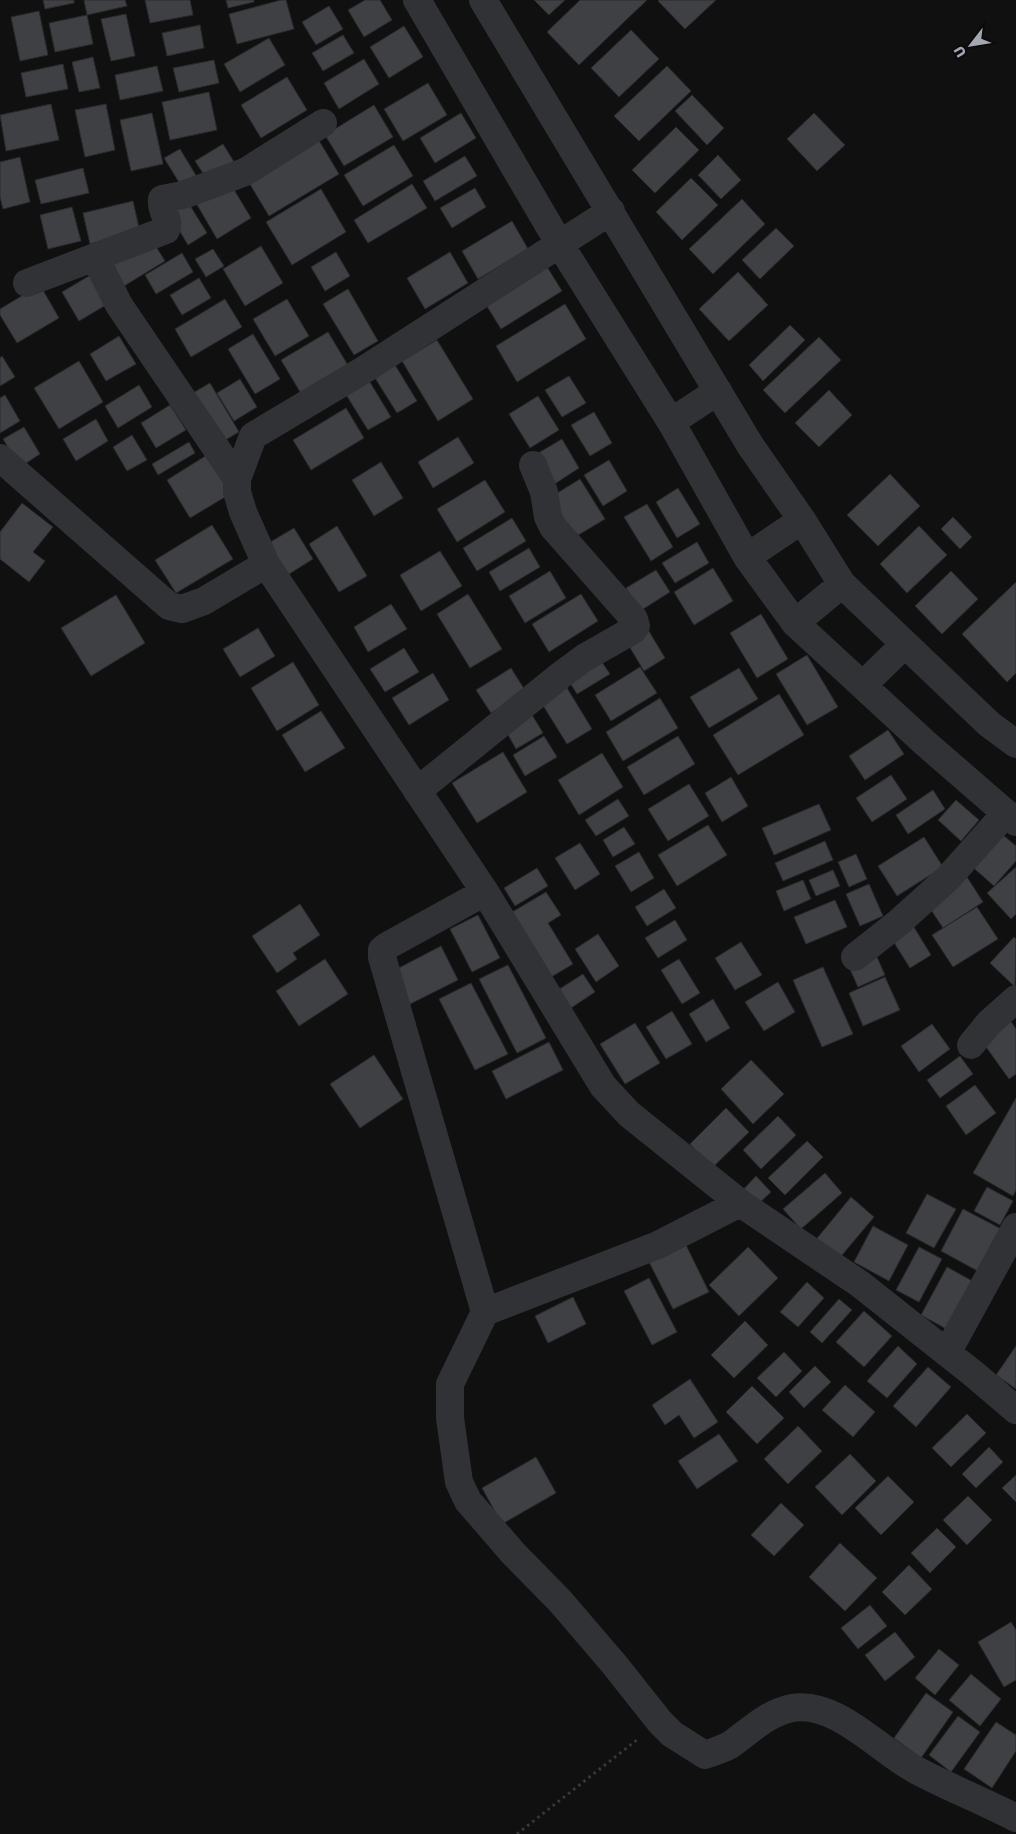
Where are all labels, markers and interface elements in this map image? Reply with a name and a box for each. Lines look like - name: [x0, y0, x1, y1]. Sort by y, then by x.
- north arrow: [946, 20, 996, 70]
- text: U: [950, 43, 970, 60]

